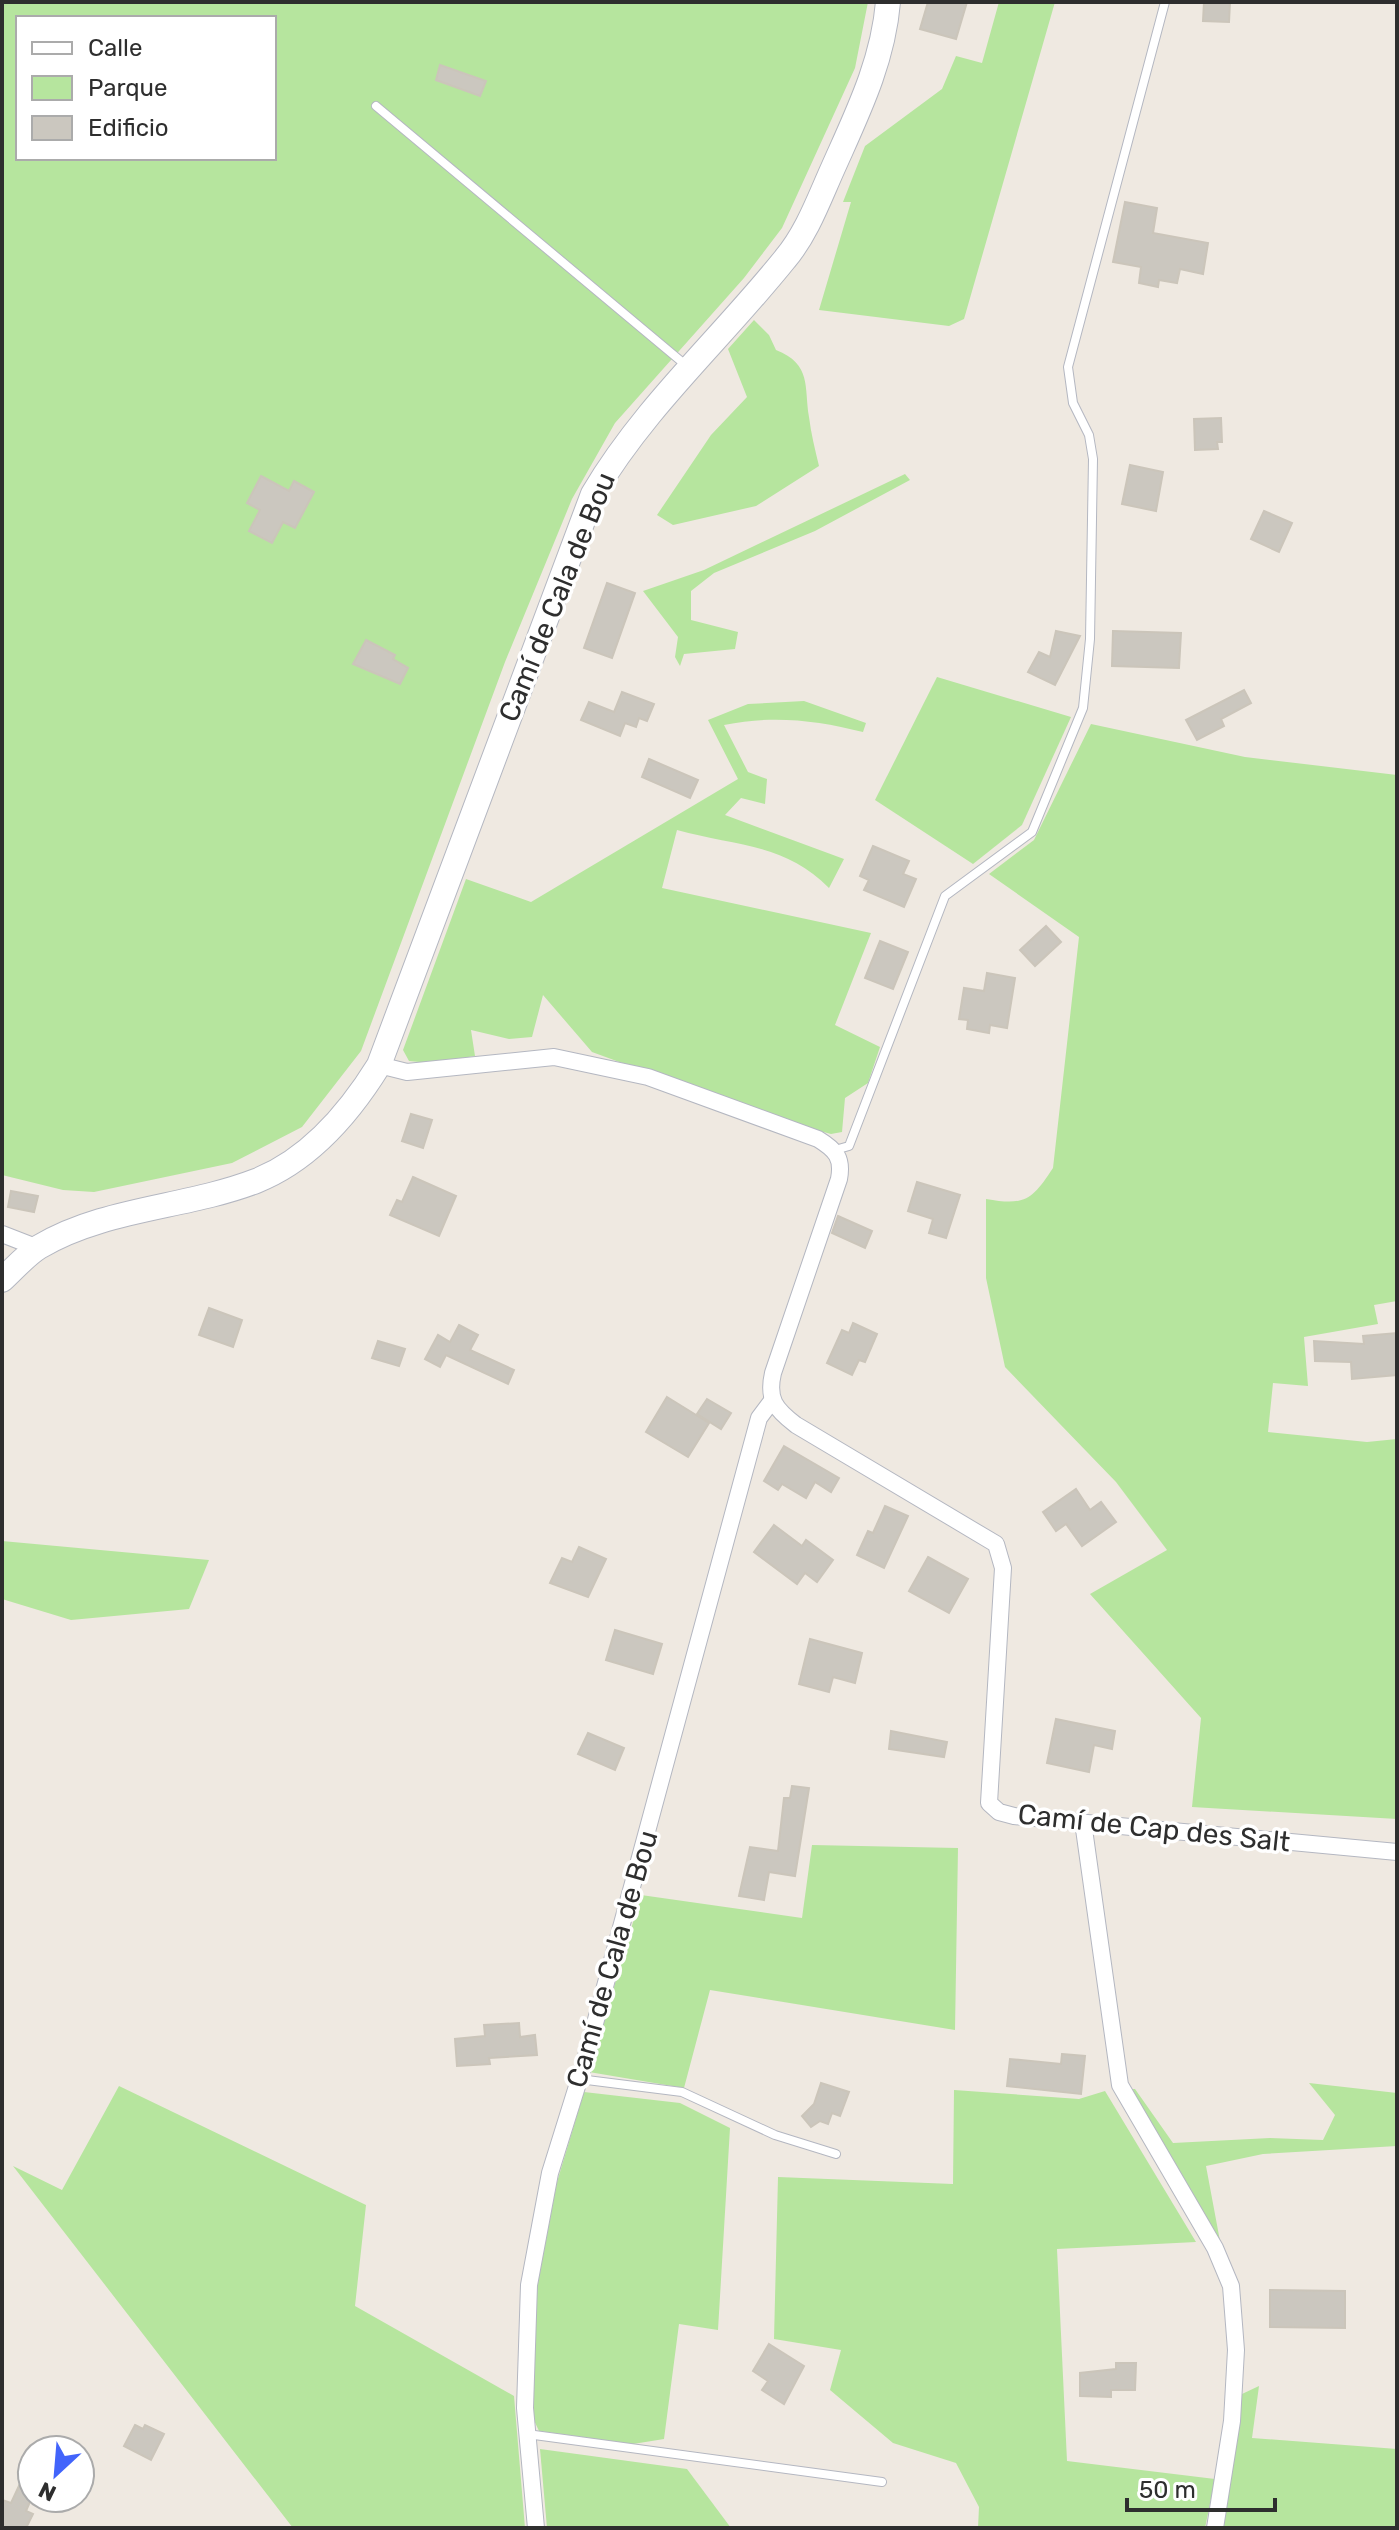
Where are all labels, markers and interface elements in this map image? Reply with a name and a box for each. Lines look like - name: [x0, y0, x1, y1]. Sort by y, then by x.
- legend: [16, 16, 276, 160]
- text: Calle: [88, 34, 142, 62]
- text: Parque: [88, 74, 167, 102]
- text: Edificio: [88, 114, 169, 142]
- street label: Camí de Cala de Bou: [492, 468, 622, 726]
- street label: Camí de Cap des Salt: [1016, 1797, 1292, 1859]
- street label: Camí de Cala de Bou: [559, 1827, 665, 2091]
- north arrow: [16, 2434, 96, 2514]
- scale bar: [1127, 2462, 1275, 2512]
- text: N: [34, 2476, 60, 2507]
- text: 50 m: [1139, 2476, 1196, 2504]

